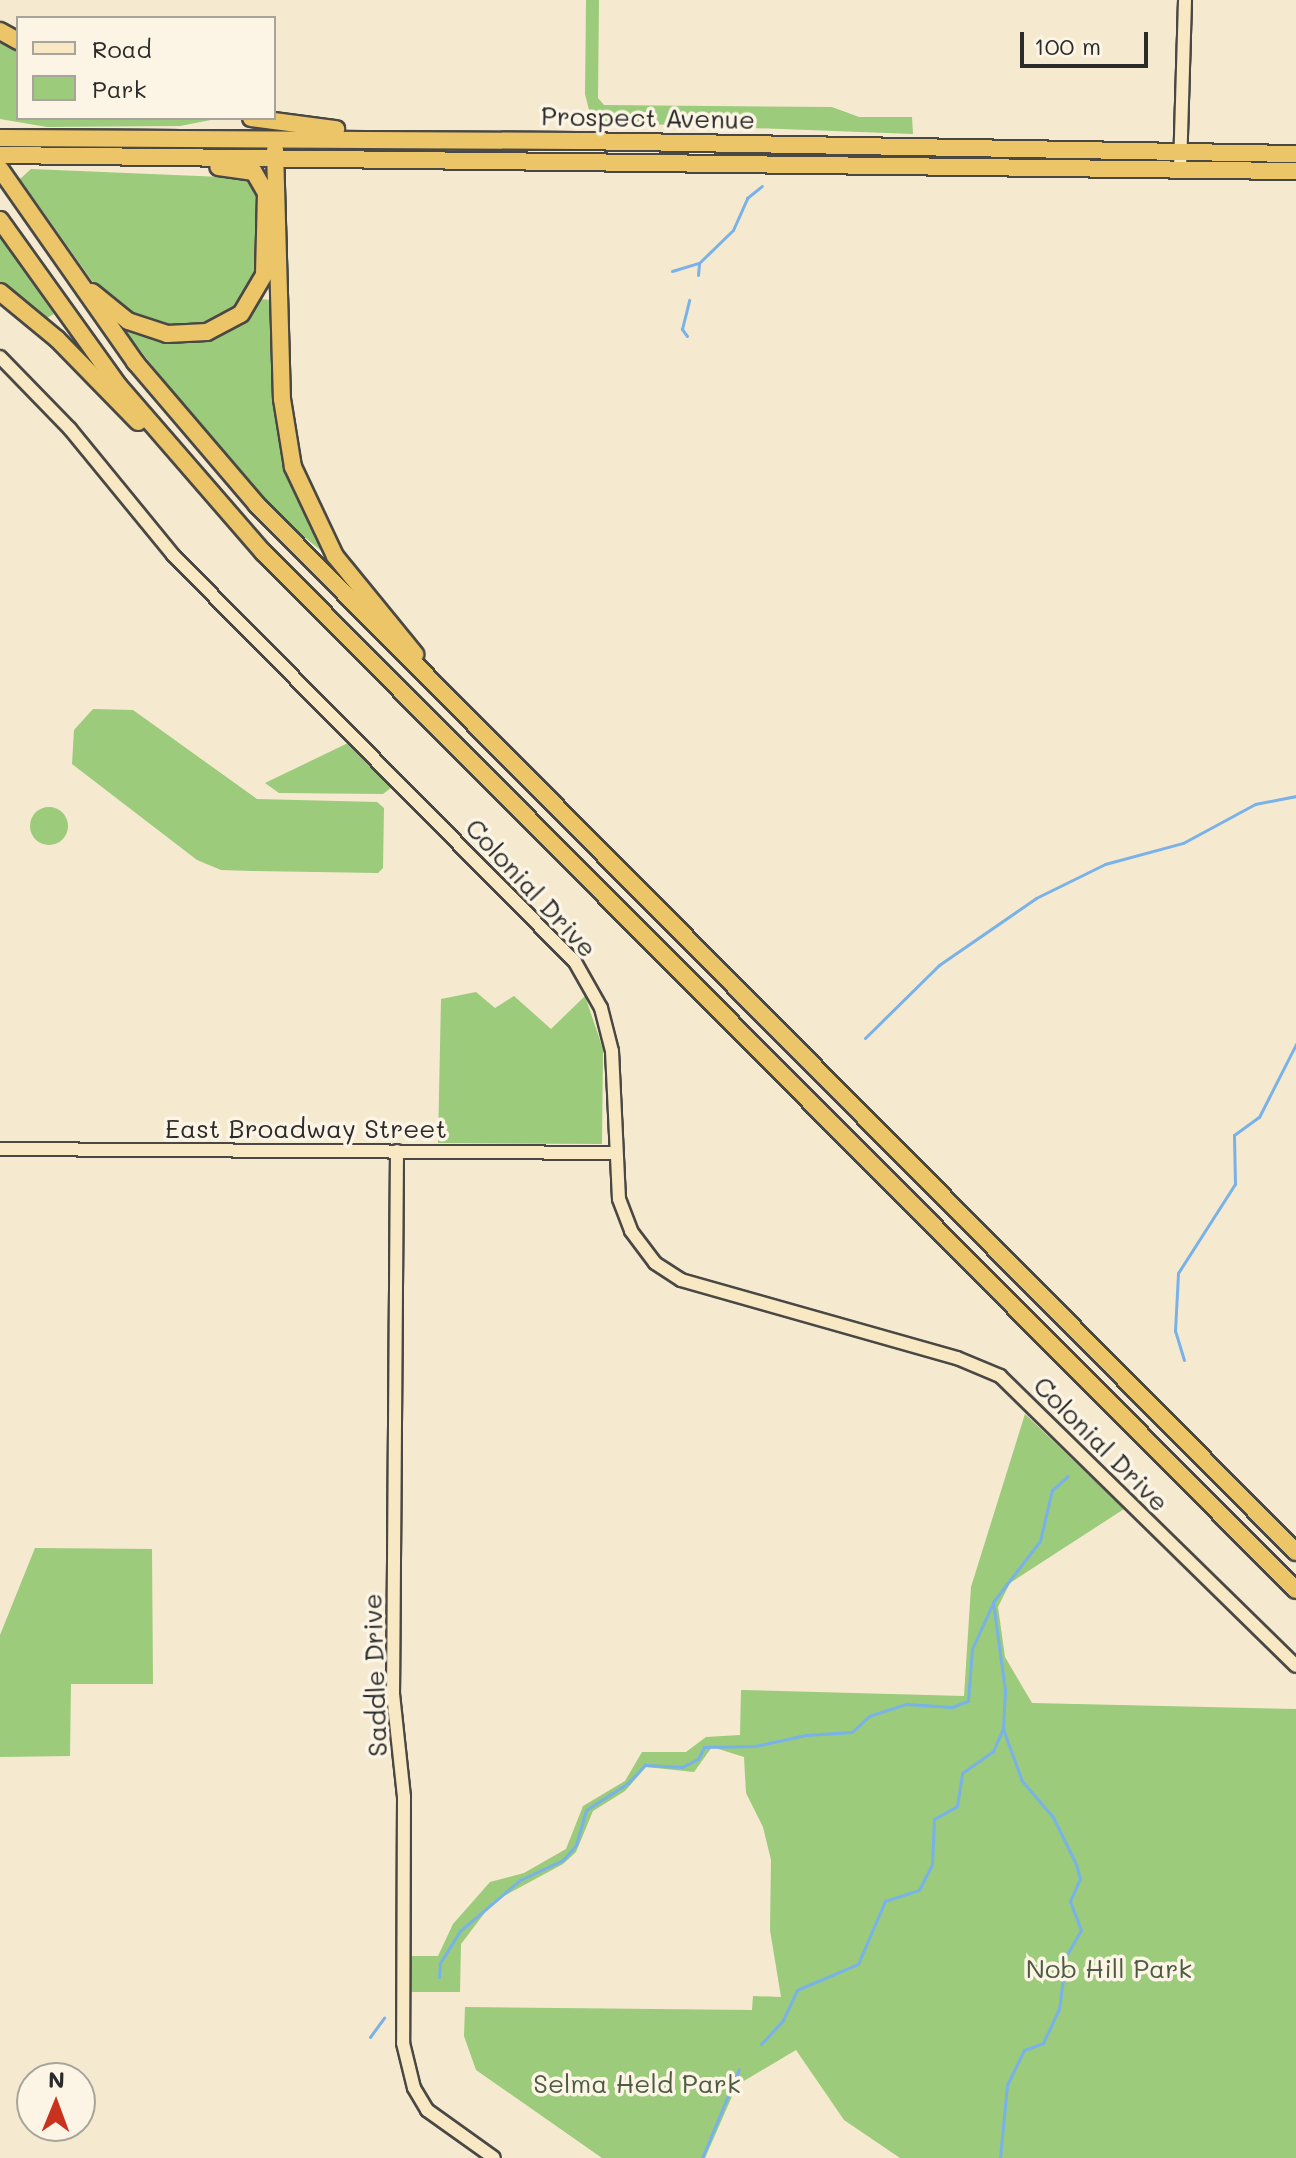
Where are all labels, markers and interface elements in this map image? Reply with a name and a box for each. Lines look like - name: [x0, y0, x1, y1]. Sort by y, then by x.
- legend: [16, 16, 276, 120]
- scale bar: [1024, 16, 1152, 66]
- text: 100 m: [1034, 30, 1101, 61]
- text: Road: [92, 33, 152, 64]
- text: Park: [92, 73, 146, 104]
- street label: Prospect Avenue: [541, 101, 755, 135]
- street label: Colonial Drive: [459, 812, 603, 964]
- street label: East Broadway Street: [165, 1113, 447, 1145]
- street label: Colonial Drive: [1027, 1370, 1175, 1518]
- street label: Saddle Drive: [357, 1593, 393, 1757]
- park label: Nob Hill Park: [1026, 1953, 1192, 1985]
- north arrow: [16, 2062, 96, 2142]
- text: N: [48, 2065, 65, 2094]
- park label: Selma Held Park: [533, 2068, 741, 2100]

